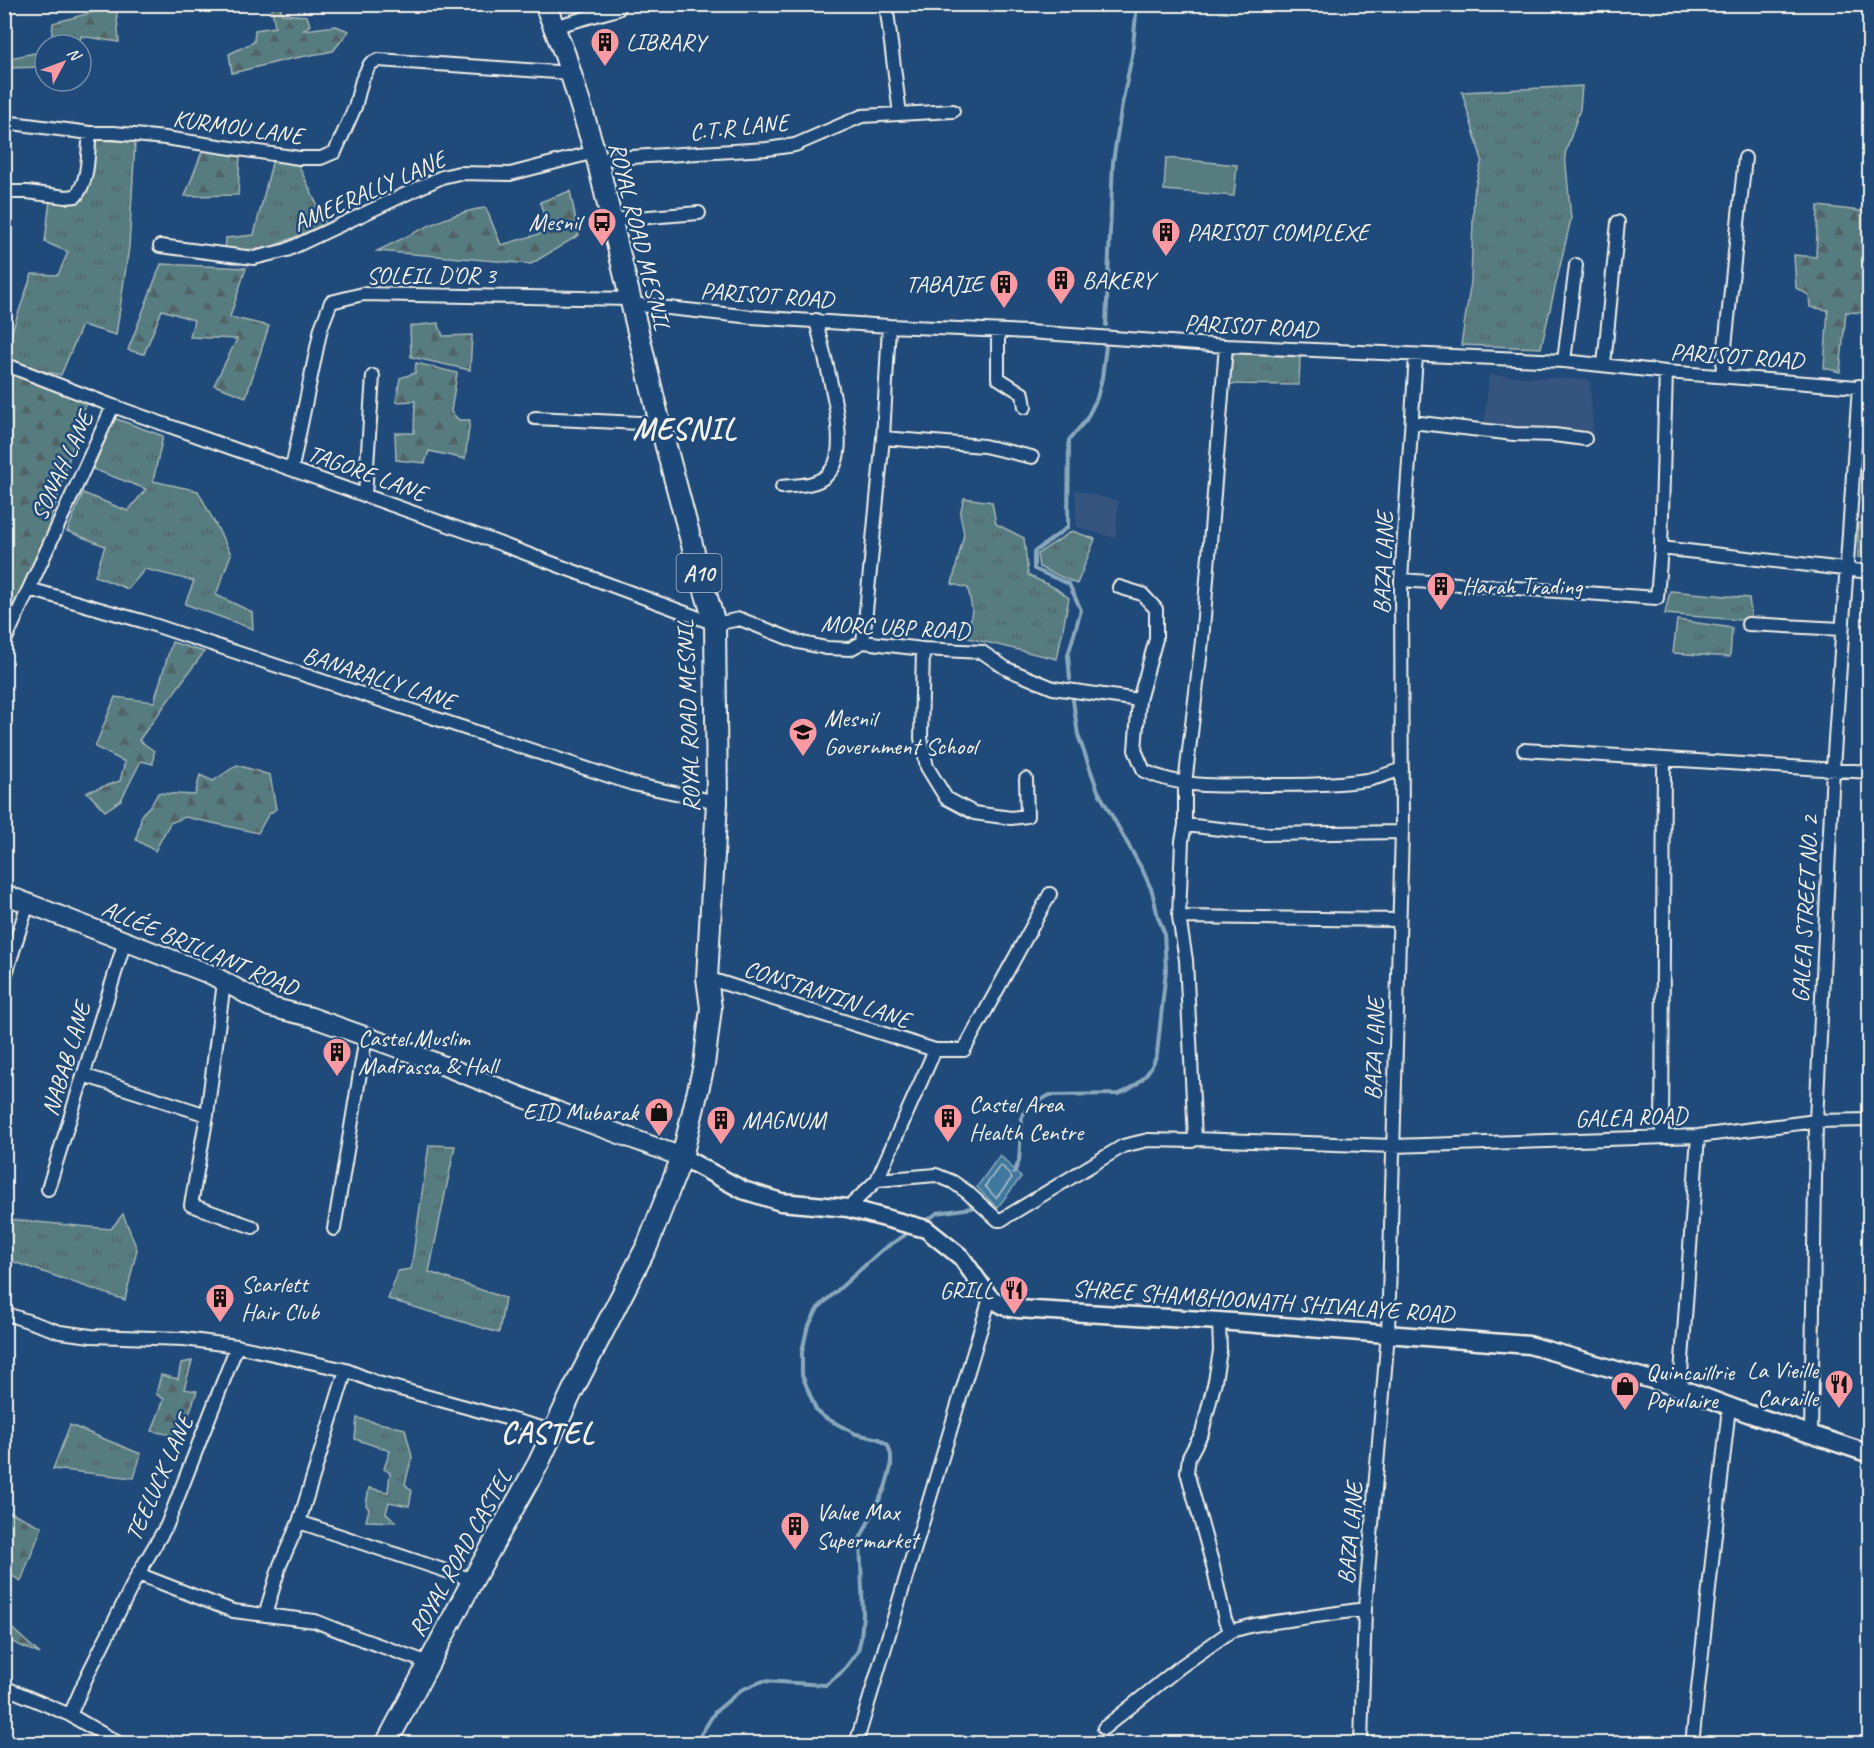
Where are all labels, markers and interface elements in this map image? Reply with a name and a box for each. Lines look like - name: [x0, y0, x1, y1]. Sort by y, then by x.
- building icon: LIBRARY: [589, 26, 621, 68]
- place label: LIBRARY: [626, 27, 709, 57]
- north arrow: [33, 33, 93, 93]
- text: N: [63, 44, 86, 66]
- street label: KURMOU LANE: [171, 103, 308, 151]
- street label: C.T.R LANE: [688, 107, 793, 147]
- street label: ROYAL ROAD MESNIL: [602, 139, 678, 334]
- street label: AMEERALLY LANE: [288, 143, 453, 238]
- bus stop icon: Mesnil: [586, 206, 618, 248]
- place label: Mesnil: [528, 207, 585, 237]
- building icon: PARISOT COMPLEXE: [1150, 216, 1182, 258]
- place label: PARISOT COMPLEXE: [1187, 217, 1371, 247]
- street label: SOLEIL D'OR 3: [366, 260, 498, 290]
- building icon: BAKERY: [1045, 264, 1077, 306]
- place label: BAKERY: [1082, 265, 1159, 295]
- building icon: TABAJIE: [988, 268, 1020, 310]
- place label: TABAJIE: [906, 269, 986, 299]
- street label: PARISOT ROAD: [700, 275, 837, 315]
- street label: PARISOT ROAD: [1184, 308, 1320, 345]
- street label: PARISOT ROAD: [1670, 336, 1807, 376]
- street label: SONAH LANE: [24, 404, 102, 525]
- district label: MESNIL: [633, 410, 737, 448]
- street label: TAGORE LANE: [304, 438, 433, 509]
- street label: BAZA LANE: [1366, 508, 1400, 615]
- road number: A10: [676, 554, 722, 592]
- building icon: Harah Trading: [1425, 570, 1457, 612]
- place label: Harah Trading: [1462, 571, 1583, 601]
- street label: MORC UBP ROAD: [820, 608, 972, 646]
- street label: ROYAL ROAD MESNIL: [670, 618, 706, 813]
- street label: BANARALLY LANE: [299, 639, 462, 718]
- place label: Mesnil Government School: [824, 703, 981, 761]
- school or university icon: Mesnil Government School: [787, 716, 819, 758]
- street label: GALEA STREET NO. 2: [1785, 813, 1825, 1003]
- street label: ALLÉE BRILLANT ROAD: [97, 893, 305, 1004]
- street label: CONSTANTIN LANE: [740, 953, 916, 1036]
- street label: BAZA LANE: [1357, 994, 1391, 1101]
- street label: NABAB LANE: [35, 996, 98, 1119]
- place label: Castel Muslim Madrassa & Hall: [358, 1023, 501, 1081]
- building icon: Castel Muslim Madrassa & Hall: [321, 1036, 353, 1078]
- place label: Castel Area Health Centre: [969, 1089, 1085, 1147]
- shop icon: EID Mubarak: [643, 1096, 675, 1138]
- place label: EID Mubarak: [523, 1097, 640, 1127]
- street label: GALEA ROAD: [1574, 1100, 1690, 1134]
- building icon: Castel Area Health Centre: [932, 1102, 964, 1144]
- building icon: MAGNUM: [705, 1104, 737, 1146]
- place label: MAGNUM: [742, 1105, 828, 1135]
- place label: Scarlett Hair Club: [241, 1269, 320, 1327]
- street label: SHREE SHAMBHOONATH SHIVALAYE ROAD: [1071, 1273, 1457, 1329]
- restaurant icon: GRILL: [998, 1274, 1030, 1316]
- place label: GRILL: [940, 1275, 994, 1305]
- building icon: Scarlett Hair Club: [204, 1282, 236, 1324]
- place label: La Vieille Caraille: [1747, 1355, 1820, 1413]
- place label: Quincaillrie Populaire: [1646, 1357, 1736, 1415]
- restaurant icon: La Vieille Caraille: [1823, 1368, 1855, 1410]
- shop icon: Quincaillrie Populaire: [1609, 1370, 1641, 1412]
- street label: TEELUCK LANE: [118, 1408, 201, 1546]
- district label: CASTEL: [501, 1414, 595, 1452]
- street label: ROYAL ROAD CASTEL: [402, 1464, 519, 1642]
- street label: BAZA LANE: [1331, 1477, 1370, 1585]
- place label: Value Max Supermarket: [816, 1497, 921, 1555]
- building icon: Value Max Supermarket: [779, 1510, 811, 1552]

